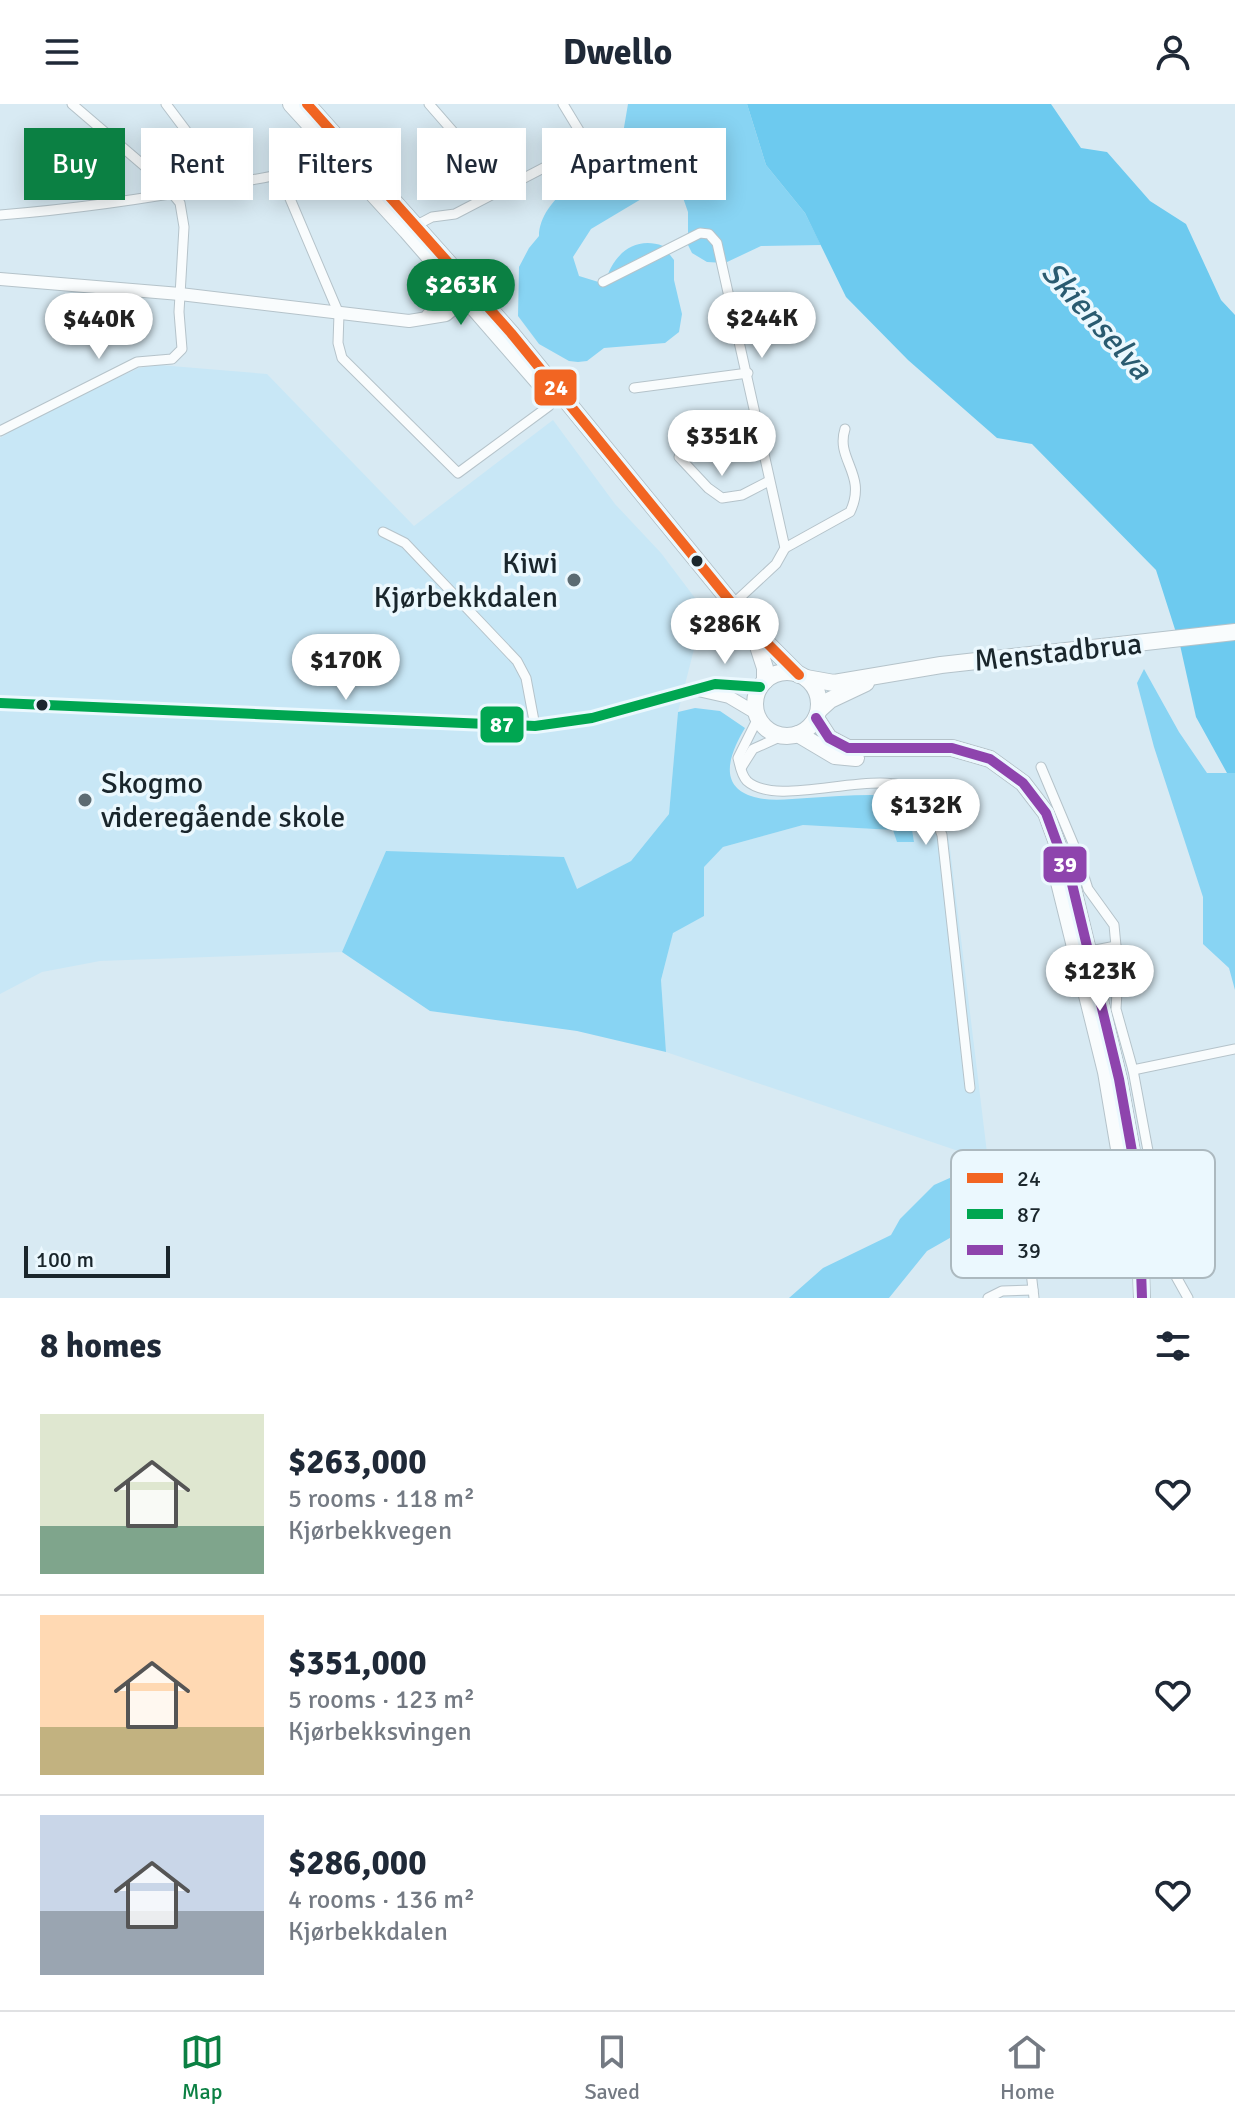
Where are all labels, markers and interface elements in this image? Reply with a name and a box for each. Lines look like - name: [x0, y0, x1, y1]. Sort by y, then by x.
- icon: menu: [40, 30, 84, 74]
- text: Dwello: [563, 30, 672, 75]
- icon: person: [1151, 30, 1195, 74]
- chip: Buy: [24, 128, 125, 200]
- chip: Rent: [141, 128, 253, 200]
- chip: Filters: [269, 128, 401, 200]
- chip: New: [417, 128, 526, 200]
- chip: Apartment: [542, 128, 726, 200]
- water label: Skienselva: [1033, 253, 1160, 388]
- pin: $263K: [405, 259, 517, 327]
- text: $263K: [425, 269, 497, 301]
- pin: $244K: [706, 292, 818, 360]
- pin: $440K: [43, 293, 155, 361]
- text: $244K: [726, 302, 798, 334]
- text: $440K: [63, 303, 135, 335]
- line badge: 24: [533, 368, 578, 407]
- text: 24: [544, 374, 568, 401]
- pin: $351K: [666, 410, 778, 478]
- text: $351K: [686, 420, 758, 452]
- place label: Kiwi Kjørbekkdalen: [374, 545, 558, 616]
- unlabelled marker: [689, 553, 705, 569]
- marker: Kiwi Kjørbekkdalen: [565, 571, 583, 589]
- pin: $286K: [669, 598, 781, 666]
- text: $286K: [689, 608, 761, 640]
- street label: Menstadbrua: [972, 625, 1144, 680]
- pin: $170K: [290, 634, 402, 702]
- text: $170K: [310, 644, 382, 676]
- unlabelled marker: [34, 697, 50, 713]
- line badge: 87: [479, 705, 525, 744]
- text: 87: [490, 711, 514, 738]
- place label: Skogmo videregående skole: [101, 765, 345, 836]
- pin: $132K: [870, 779, 982, 847]
- text: $132K: [890, 789, 962, 821]
- marker: Skogmo videregående skole: [76, 791, 94, 809]
- line badge: 39: [1042, 845, 1088, 884]
- text: 39: [1053, 851, 1077, 878]
- pin: $123K: [1044, 945, 1156, 1013]
- text: $123K: [1064, 955, 1136, 987]
- legend: [951, 1150, 1215, 1278]
- text: 24: [1017, 1165, 1041, 1192]
- text: 87: [1017, 1201, 1041, 1228]
- text: 39: [1017, 1237, 1041, 1264]
- scale bar: [24, 1242, 170, 1278]
- text: 100 m: [36, 1246, 94, 1273]
- icon: filters: [1151, 1324, 1195, 1368]
- text: 8 homes: [40, 1325, 161, 1367]
- text: $263,000: [288, 1441, 427, 1483]
- icon: home: [104, 1446, 200, 1542]
- icon: heart: [1151, 1472, 1195, 1516]
- text: 5 rooms · 118 m²: [288, 1483, 475, 1515]
- text: Kjørbekkvegen: [288, 1515, 452, 1547]
- text: $351,000: [288, 1642, 427, 1684]
- icon: home: [104, 1647, 200, 1743]
- icon: heart: [1151, 1673, 1195, 1717]
- text: 5 rooms · 123 m²: [288, 1684, 475, 1716]
- text: Kjørbekksvingen: [288, 1716, 472, 1748]
- text: $286,000: [288, 1842, 427, 1884]
- icon: home: [104, 1847, 200, 1943]
- icon: heart: [1151, 1873, 1195, 1917]
- text: 4 rooms · 136 m²: [288, 1884, 475, 1916]
- text: Kjørbekkdalen: [288, 1916, 448, 1948]
- tab: Map: [180, 2030, 224, 2105]
- tab: Saved: [584, 2030, 640, 2105]
- tab: Home: [1000, 2030, 1055, 2105]

